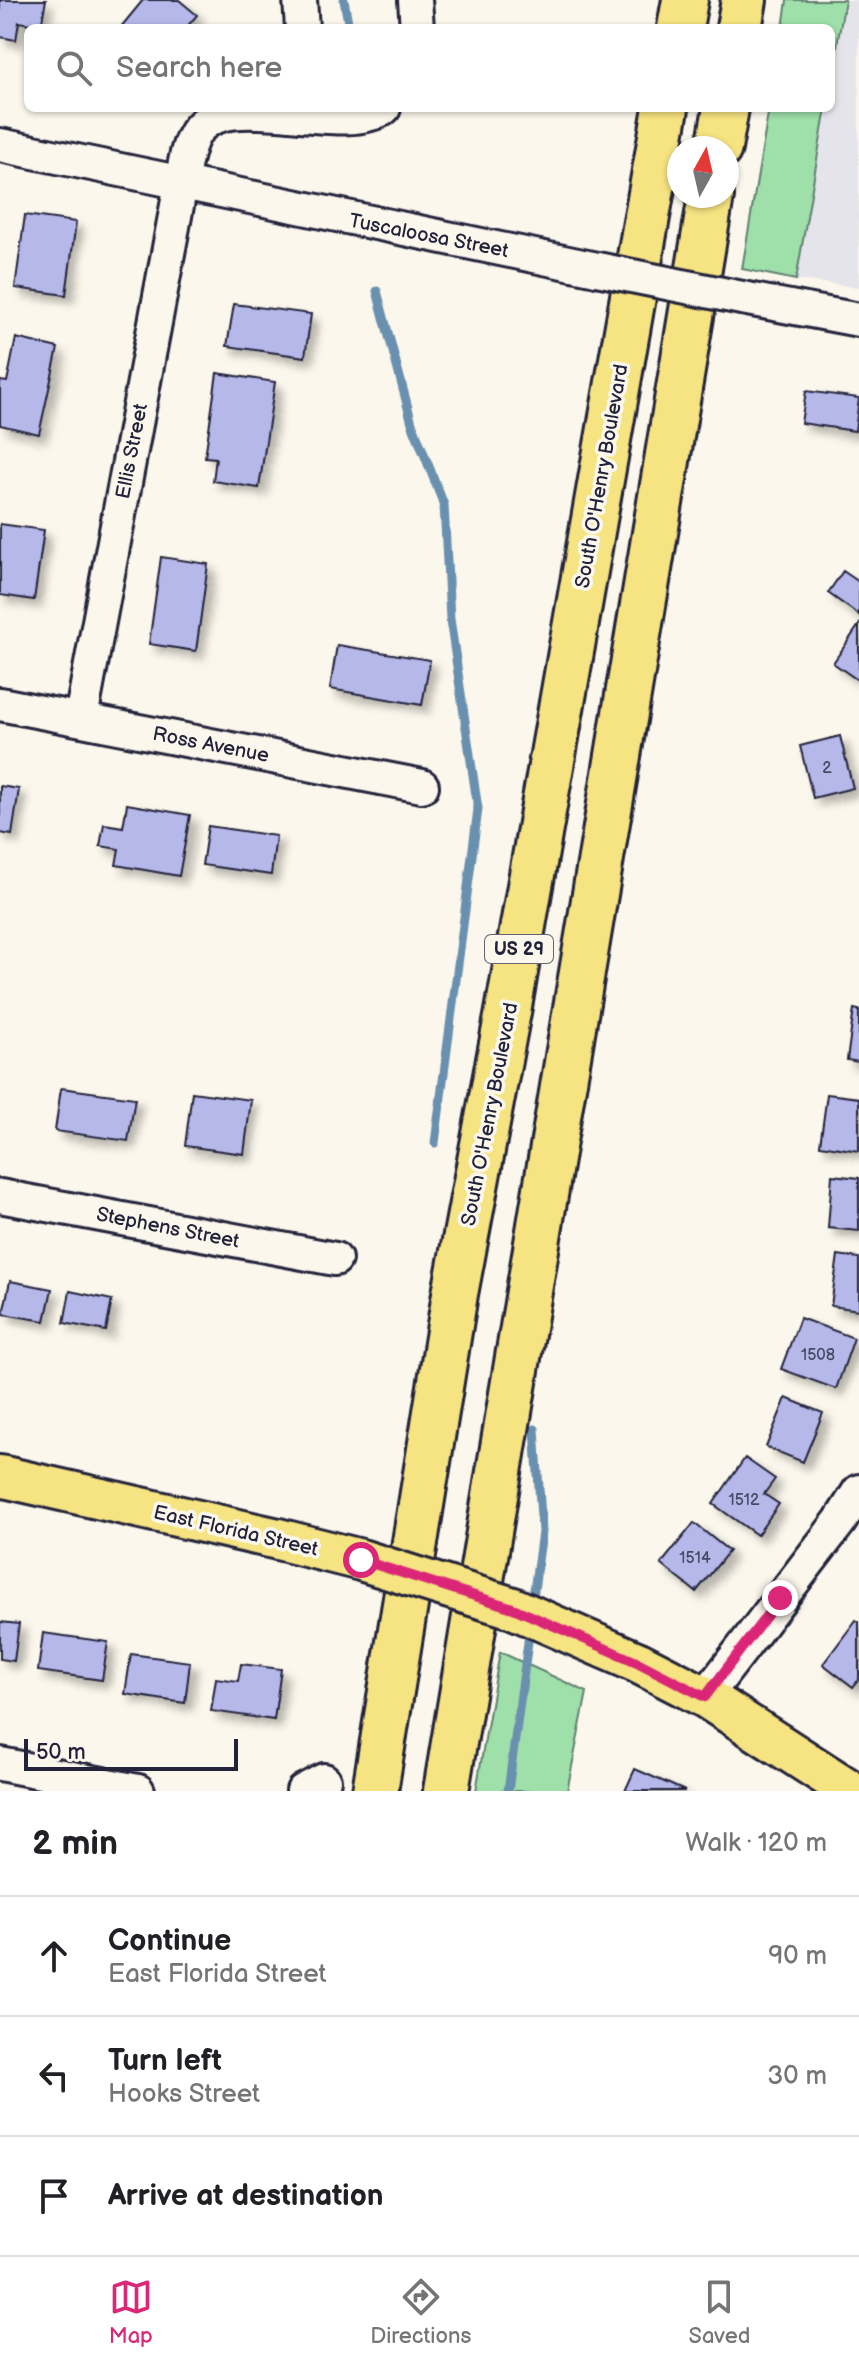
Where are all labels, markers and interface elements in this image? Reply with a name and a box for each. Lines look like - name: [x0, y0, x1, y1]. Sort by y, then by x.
- search box: [24, 24, 835, 112]
- icon: search: [52, 46, 96, 90]
- text: Search here: [116, 50, 282, 86]
- north arrow: [667, 136, 739, 208]
- street label: Tuscaloosa Street: [347, 209, 510, 263]
- street label: South O'Henry Boulevard: [570, 362, 634, 590]
- street label: Ellis Street: [111, 401, 153, 501]
- street label: Ross Avenue: [151, 722, 271, 768]
- house number: 2: [822, 759, 832, 778]
- road number: US 29: [485, 935, 553, 963]
- street label: South O'Henry Boulevard: [457, 1001, 523, 1228]
- street label: Stephens Street: [94, 1202, 241, 1254]
- house number: 1508: [801, 1346, 835, 1365]
- house number: 1512: [729, 1491, 760, 1510]
- street label: East Florida Street: [151, 1500, 320, 1562]
- route start: [343, 1542, 379, 1578]
- house number: 1514: [679, 1549, 711, 1568]
- route end: [762, 1580, 798, 1616]
- scale bar: [24, 1735, 238, 1771]
- text: 50 m: [36, 1739, 86, 1766]
- text: 2 min: [32, 1823, 118, 1864]
- text: Walk · 120 m: [685, 1828, 827, 1859]
- text: Continue: [108, 1923, 231, 1959]
- icon: ahead: [32, 1934, 76, 1978]
- text: 90 m: [768, 1941, 827, 1972]
- text: East Florida Street: [108, 1959, 327, 1990]
- text: Turn left: [108, 2043, 222, 2079]
- icon: left: [32, 2054, 76, 2098]
- text: 30 m: [767, 2061, 827, 2092]
- text: Hooks Street: [108, 2079, 260, 2110]
- icon: arrive: [32, 2174, 76, 2218]
- text: Arrive at destination: [108, 2178, 384, 2214]
- tab: Map: [109, 2275, 153, 2350]
- tab: Directions: [370, 2275, 471, 2350]
- tab: Saved: [689, 2275, 750, 2350]

